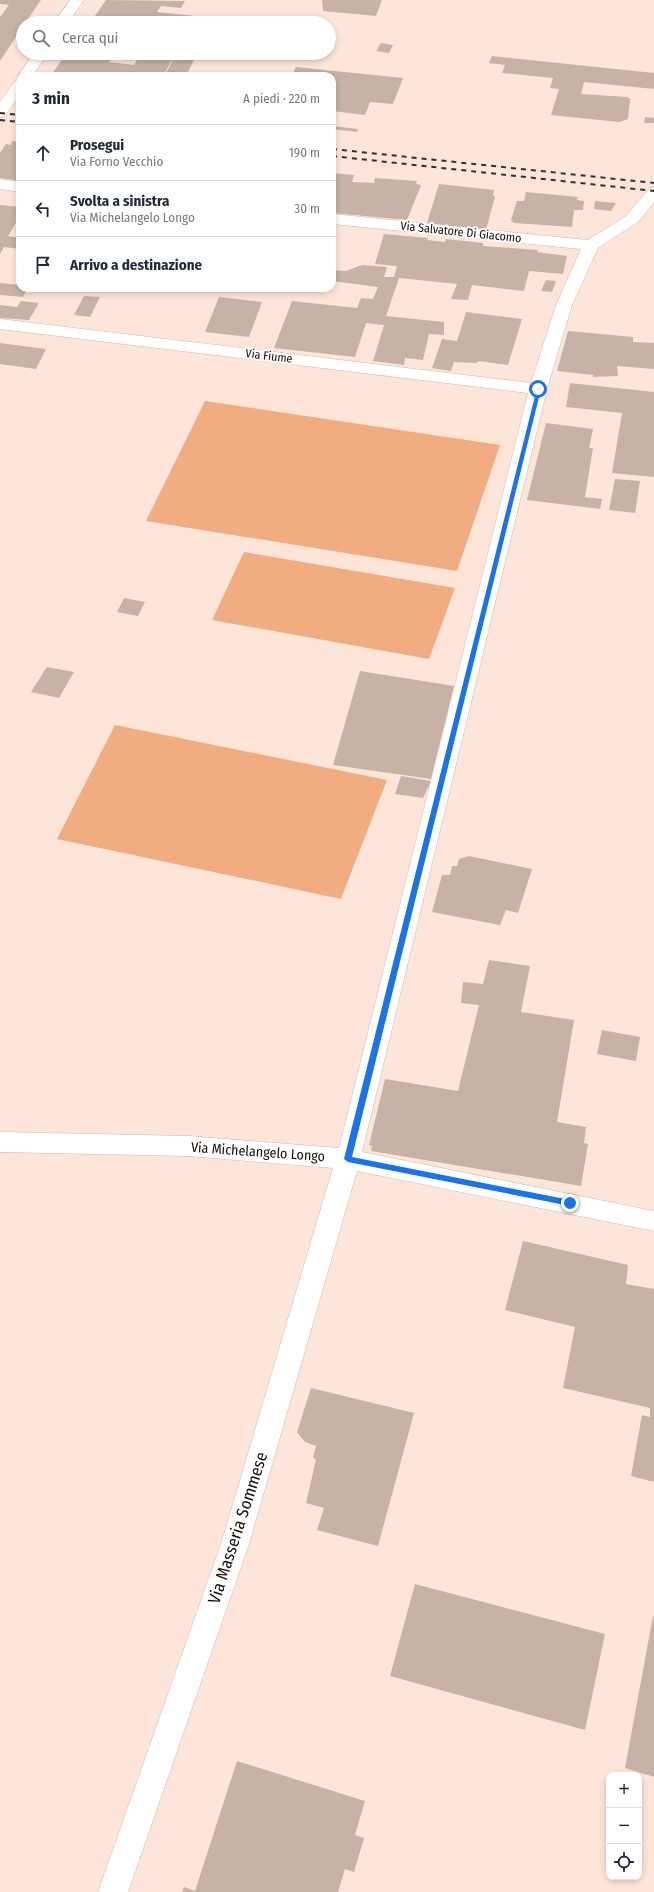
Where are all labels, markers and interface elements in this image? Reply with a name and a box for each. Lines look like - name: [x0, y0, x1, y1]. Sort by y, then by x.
- search box: [16, 16, 336, 60]
- icon: search: [30, 27, 52, 49]
- text: Cerca qui: [62, 29, 118, 47]
- text: 3 min: [32, 88, 70, 109]
- text: A piedi · 220 m: [243, 91, 320, 106]
- text: Prosegui: [70, 136, 124, 154]
- icon: ahead: [32, 142, 54, 164]
- text: 190 m: [289, 145, 320, 160]
- text: Via Forno Vecchio: [70, 154, 163, 169]
- text: Svolta a sinistra: [70, 192, 170, 210]
- icon: left: [32, 198, 54, 220]
- text: 30 m: [294, 201, 320, 216]
- text: Via Michelangelo Longo: [70, 210, 195, 225]
- street label: Via Salvatore Di Giacomo: [400, 219, 522, 245]
- icon: arrive: [32, 254, 54, 276]
- text: Arrivo a destinazione: [70, 256, 202, 274]
- street label: Via Fiume: [245, 346, 293, 366]
- route start: [529, 380, 547, 398]
- street label: Via Michelangelo Longo: [190, 1139, 326, 1165]
- route end: [561, 1194, 579, 1212]
- street label: Via Masseria Sommese: [204, 1449, 272, 1607]
- map controls: [606, 1772, 642, 1880]
- button: +: [606, 1772, 642, 1808]
- button: −: [606, 1808, 642, 1844]
- button: locate: [606, 1844, 642, 1880]

